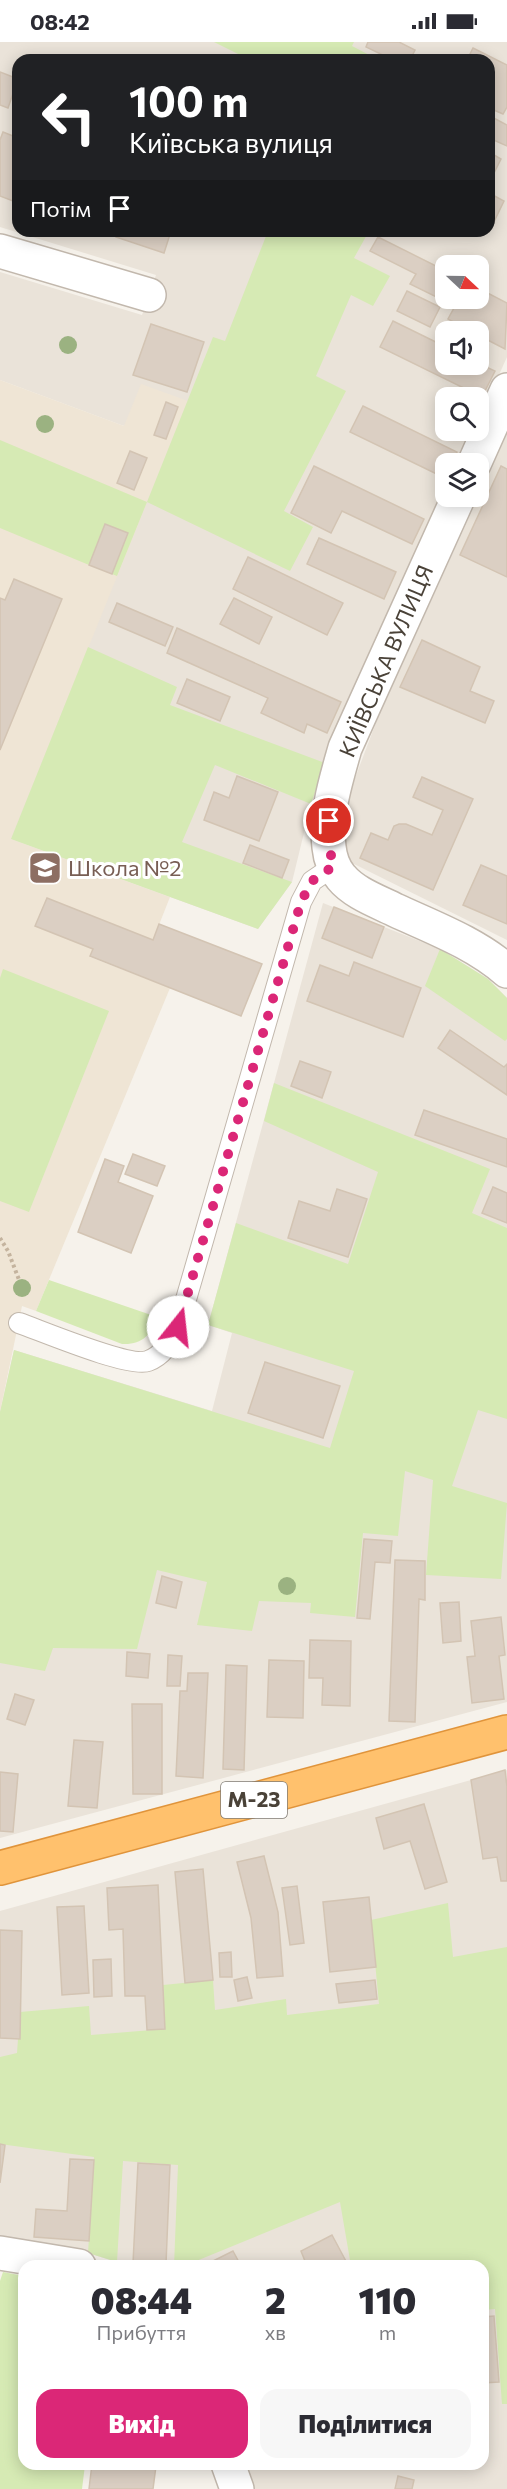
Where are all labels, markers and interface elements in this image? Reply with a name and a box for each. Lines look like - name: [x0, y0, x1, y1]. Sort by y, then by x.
- text: 08:42: [30, 8, 90, 35]
- text: 100 m: [129, 74, 249, 126]
- icon: left: [30, 78, 108, 156]
- text: Київська вулиця: [129, 126, 333, 159]
- icon: arrive: [103, 192, 136, 225]
- text: Потім: [30, 195, 91, 222]
- north arrow: [435, 255, 489, 309]
- map controls: [435, 255, 489, 507]
- button: sound: [435, 321, 489, 375]
- button: search: [435, 387, 489, 441]
- button: layers: [435, 453, 489, 507]
- street label: КИЇВСЬКА ВУЛИЦЯ: [333, 561, 438, 761]
- pin: [303, 795, 354, 846]
- icon: arrive: [312, 804, 345, 837]
- school or university icon: Школа №2: [27, 850, 63, 886]
- place label: Школа №2: [68, 854, 182, 881]
- position arrow: [146, 1295, 210, 1359]
- road number: М-23: [221, 1782, 287, 1818]
- text: 08:44: [91, 2277, 192, 2321]
- text: 2: [265, 2277, 286, 2321]
- text: 110: [359, 2277, 416, 2321]
- text: Прибуття: [97, 2320, 186, 2344]
- text: хв: [265, 2320, 286, 2344]
- text: m: [379, 2320, 396, 2344]
- button: Вихід: [36, 2389, 248, 2458]
- button: Поділитися: [260, 2389, 471, 2458]

